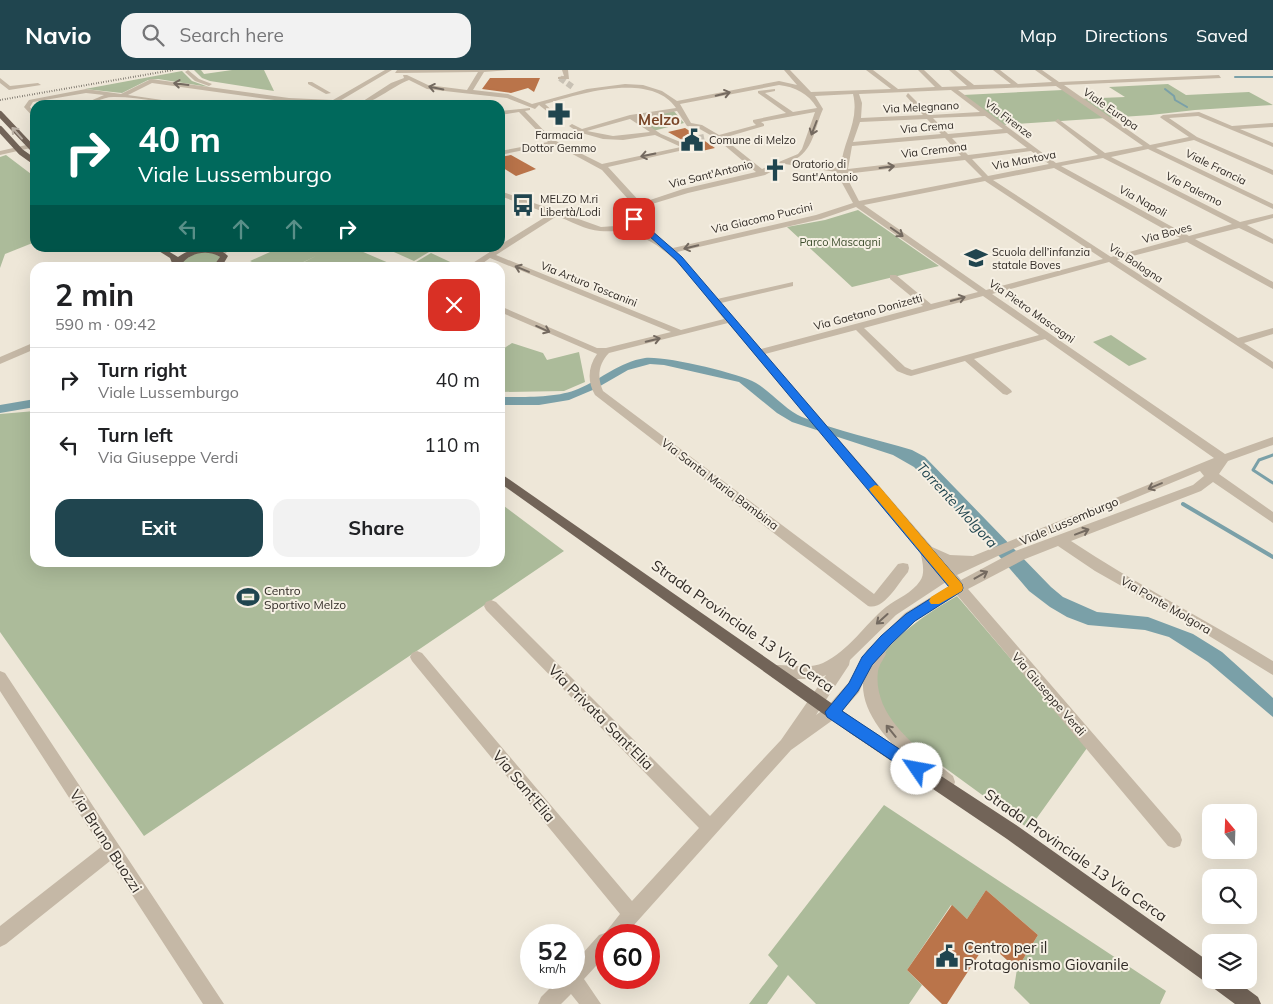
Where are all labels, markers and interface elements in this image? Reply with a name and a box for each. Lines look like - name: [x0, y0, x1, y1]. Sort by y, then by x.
- search box: [121, 13, 471, 58]
- text: Navio: [25, 20, 91, 50]
- icon: search: [139, 21, 167, 49]
- text: Search here: [179, 23, 284, 47]
- text: Map: [1020, 24, 1057, 47]
- text: Directions: [1085, 24, 1168, 47]
- text: Saved: [1196, 24, 1248, 47]
- one-way arrow: [173, 79, 189, 89]
- one-way arrow: [428, 83, 444, 93]
- street label: Viale Europa: [1081, 85, 1141, 133]
- one-way arrow: [715, 89, 731, 98]
- street label: Via Firenze: [982, 96, 1036, 142]
- street label: Via Melegnano: [883, 98, 959, 116]
- pharmacy icon: Farmacia Dottor Gemmo: [546, 101, 572, 127]
- district label: Melzo: [638, 110, 680, 129]
- text: 40 m: [138, 117, 221, 161]
- street label: Via Crema: [900, 118, 954, 136]
- icon: right: [55, 120, 120, 185]
- one-way arrow: [809, 120, 818, 135]
- one-way arrow: [11, 126, 23, 139]
- public building icon: Comune di Melzo: [679, 127, 705, 153]
- place label: Farmacia Dottor Gemmo: [522, 128, 596, 155]
- place label: Comune di Melzo: [709, 133, 796, 147]
- street label: Via Cremona: [900, 139, 968, 161]
- street label: Viale Francia: [1183, 146, 1249, 188]
- street label: Via Mantova: [991, 147, 1057, 173]
- one-way arrow: [641, 150, 657, 160]
- street label: Via Sant'Antonio: [668, 157, 754, 191]
- church icon: Oratorio di Sant'Antonio: [762, 157, 788, 183]
- place label: Oratorio di Sant'Antonio: [792, 157, 858, 184]
- text: Viale Lussemburgo: [138, 160, 332, 188]
- one-way arrow: [879, 162, 895, 172]
- street label: Via Palermo: [1163, 169, 1225, 209]
- street label: Via Napoli: [1117, 182, 1169, 220]
- bus stop icon: MELZO M.ri Libertà/Lodi: [510, 192, 536, 218]
- place label: MELZO M.ri Libertà/Lodi: [540, 192, 601, 219]
- pin: [613, 198, 655, 240]
- street label: Via Giacomo Puccini: [710, 200, 814, 236]
- icon: arrive: [620, 205, 648, 233]
- icon: left: [174, 215, 202, 243]
- icon: ahead: [227, 215, 255, 243]
- icon: ahead: [280, 215, 308, 243]
- icon: right: [333, 215, 361, 243]
- street label: Via Boves: [1141, 220, 1193, 246]
- one-way arrow: [890, 227, 904, 237]
- park label: Parco Mascagni: [799, 235, 881, 249]
- street label: Via Bologna: [1106, 240, 1166, 286]
- one-way arrow: [684, 243, 700, 252]
- school or university icon: Scuola dell’infanzia statale Boves: [963, 245, 989, 271]
- place label: Scuola dell’infanzia statale Boves: [992, 245, 1090, 272]
- street label: Via Arturo Toscanini: [539, 258, 639, 310]
- one-way arrow: [515, 263, 530, 273]
- text: 2 min: [55, 276, 134, 314]
- street label: Via Pietro Mascagni: [986, 276, 1078, 346]
- button: close: [428, 279, 480, 331]
- street label: Via Gaetano Donizetti: [812, 291, 924, 333]
- one-way arrow: [949, 294, 965, 304]
- text: 590 m · 09:42: [55, 314, 156, 334]
- one-way arrow: [535, 325, 550, 334]
- one-way arrow: [645, 335, 661, 344]
- text: Turn right: [98, 358, 187, 382]
- icon: right: [55, 366, 83, 394]
- text: 40 m: [436, 368, 480, 392]
- text: Viale Lussemburgo: [98, 382, 239, 402]
- text: Turn left: [98, 423, 173, 447]
- icon: left: [55, 431, 83, 459]
- text: 110 m: [424, 433, 480, 457]
- street label: Via Santa Maria Bambina: [658, 435, 782, 533]
- text: Via Giuseppe Verdi: [98, 447, 238, 467]
- water label: Torrente Molgora: [913, 458, 1001, 552]
- one-way arrow: [1148, 481, 1163, 491]
- street label: Viale Lussemburgo: [1017, 493, 1121, 549]
- button: Exit: [55, 499, 263, 557]
- button: Share: [273, 499, 480, 557]
- one-way arrow: [1074, 527, 1090, 536]
- street label: Strada Provinciale 13 Via Cerca: [648, 555, 838, 697]
- one-way arrow: [973, 569, 988, 579]
- street label: Via Ponte Molgora: [1118, 573, 1214, 637]
- place label: Centro Sportivo Melzo: [264, 583, 346, 612]
- sports icon: Centro Sportivo Melzo: [235, 584, 261, 610]
- one-way arrow: [876, 613, 889, 625]
- street label: Via Giuseppe Verdi: [1009, 649, 1089, 739]
- street label: Via Privata Sant'Elia: [544, 660, 658, 774]
- one-way arrow: [886, 725, 897, 738]
- position arrow: [890, 742, 942, 794]
- street label: Via Sant'Elia: [489, 746, 559, 826]
- street label: Strada Provinciale 13 Via Cerca: [981, 784, 1171, 926]
- street label: Via Bruno Buozzi: [66, 786, 146, 896]
- north arrow: [1202, 804, 1258, 859]
- map controls: [1202, 804, 1257, 989]
- button: search: [1202, 869, 1257, 924]
- speed limit sign: 60: [595, 924, 660, 989]
- button: layers: [1202, 934, 1257, 989]
- text: 52: [537, 935, 568, 966]
- place label: Centro per il Protagonismo Giovanile: [964, 938, 1129, 974]
- public building icon: Centro per il Protagonismo Giovanile: [934, 943, 960, 969]
- text: km/h: [539, 961, 566, 976]

